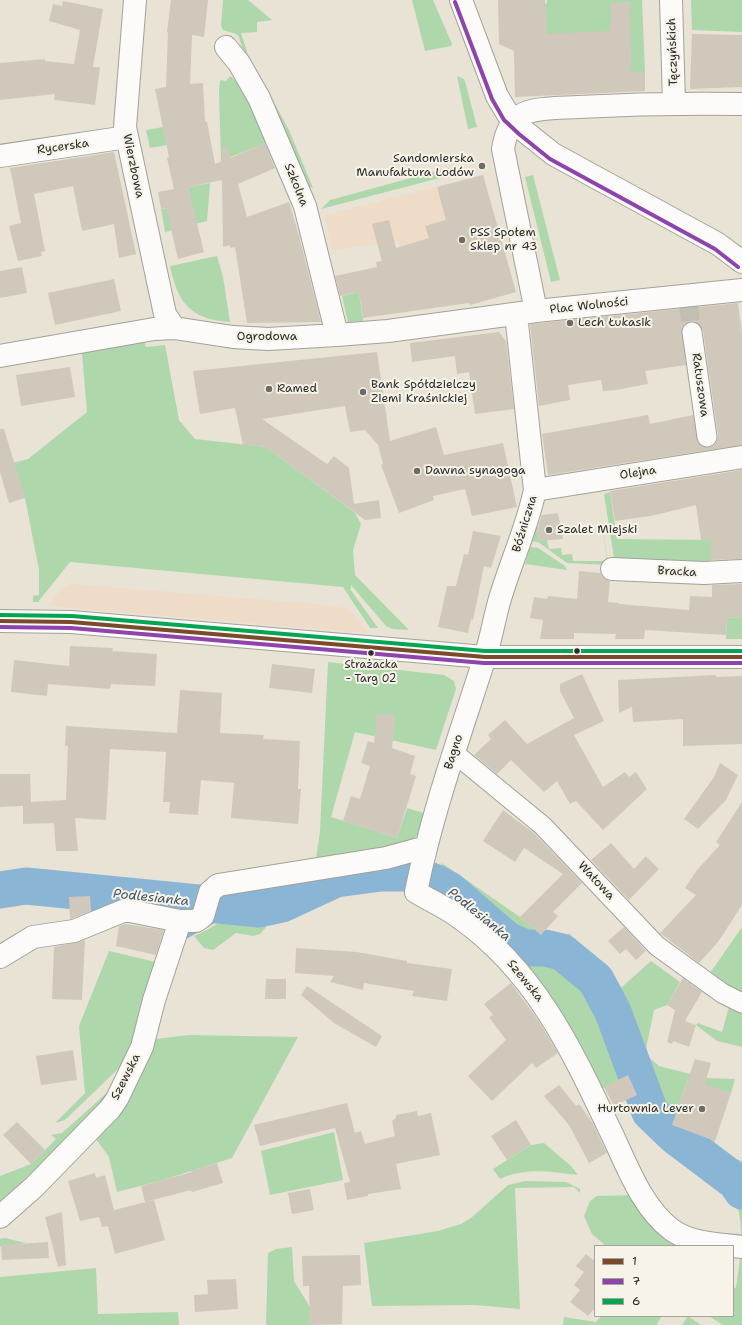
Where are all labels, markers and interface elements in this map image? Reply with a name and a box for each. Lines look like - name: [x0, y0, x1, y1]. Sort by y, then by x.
- street label: Tęczyńskich: [665, 18, 681, 86]
- street label: Wierzbowa: [119, 133, 147, 199]
- street label: Rycerska: [36, 136, 90, 158]
- place label: Sandomierska Manufaktura Lodów: [356, 152, 474, 180]
- street label: Szkolna: [281, 161, 311, 209]
- marker: Sandomierska Manufaktura Lodów: [477, 161, 487, 171]
- place label: PSS Społem Sklep nr 43: [470, 226, 537, 254]
- marker: PSS Społem Sklep nr 43: [457, 235, 467, 245]
- street label: Plac Wolności: [549, 295, 629, 317]
- place label: Lech Łukasik: [578, 316, 651, 330]
- marker: Lech Łukasik: [565, 318, 575, 328]
- street label: Ogrodowa: [237, 330, 297, 344]
- street label: Ratuszowa: [688, 352, 712, 418]
- place label: Bank Spółdzielczy Ziemi Kraśnickiej: [371, 378, 476, 406]
- place label: Ramed: [277, 382, 317, 396]
- marker: Ramed: [264, 384, 274, 394]
- marker: Bank Spółdzielczy Ziemi Kraśnickiej: [358, 387, 368, 397]
- street label: Olejna: [619, 463, 657, 483]
- place label: Dawna synagoga: [425, 464, 526, 478]
- marker: Dawna synagoga: [412, 466, 422, 476]
- street label: Bóźniczna: [510, 494, 540, 554]
- place label: Szalet Miejski: [557, 523, 637, 537]
- marker: Szalet Miejski: [544, 525, 554, 535]
- street label: Bracka: [657, 564, 697, 580]
- unlabelled marker: [572, 646, 582, 656]
- marker: Strażacka - Targ 02: [366, 648, 376, 658]
- place label: Strażacka - Targ 02: [344, 658, 398, 684]
- street label: Bagno: [442, 733, 466, 771]
- street label: Wałowa: [575, 859, 617, 903]
- water label: Podlesianka: [445, 885, 513, 945]
- water label: Podlesianka: [112, 886, 190, 910]
- street label: Szewska: [504, 957, 546, 1005]
- street label: Szewska: [108, 1051, 144, 1103]
- place label: Hurtownia Lever: [597, 1102, 694, 1116]
- marker: Hurtownia Lever: [697, 1104, 707, 1114]
- legend: [594, 1245, 734, 1317]
- text: 1: [632, 1253, 637, 1269]
- text: 7: [632, 1273, 640, 1289]
- text: 6: [632, 1293, 640, 1309]

